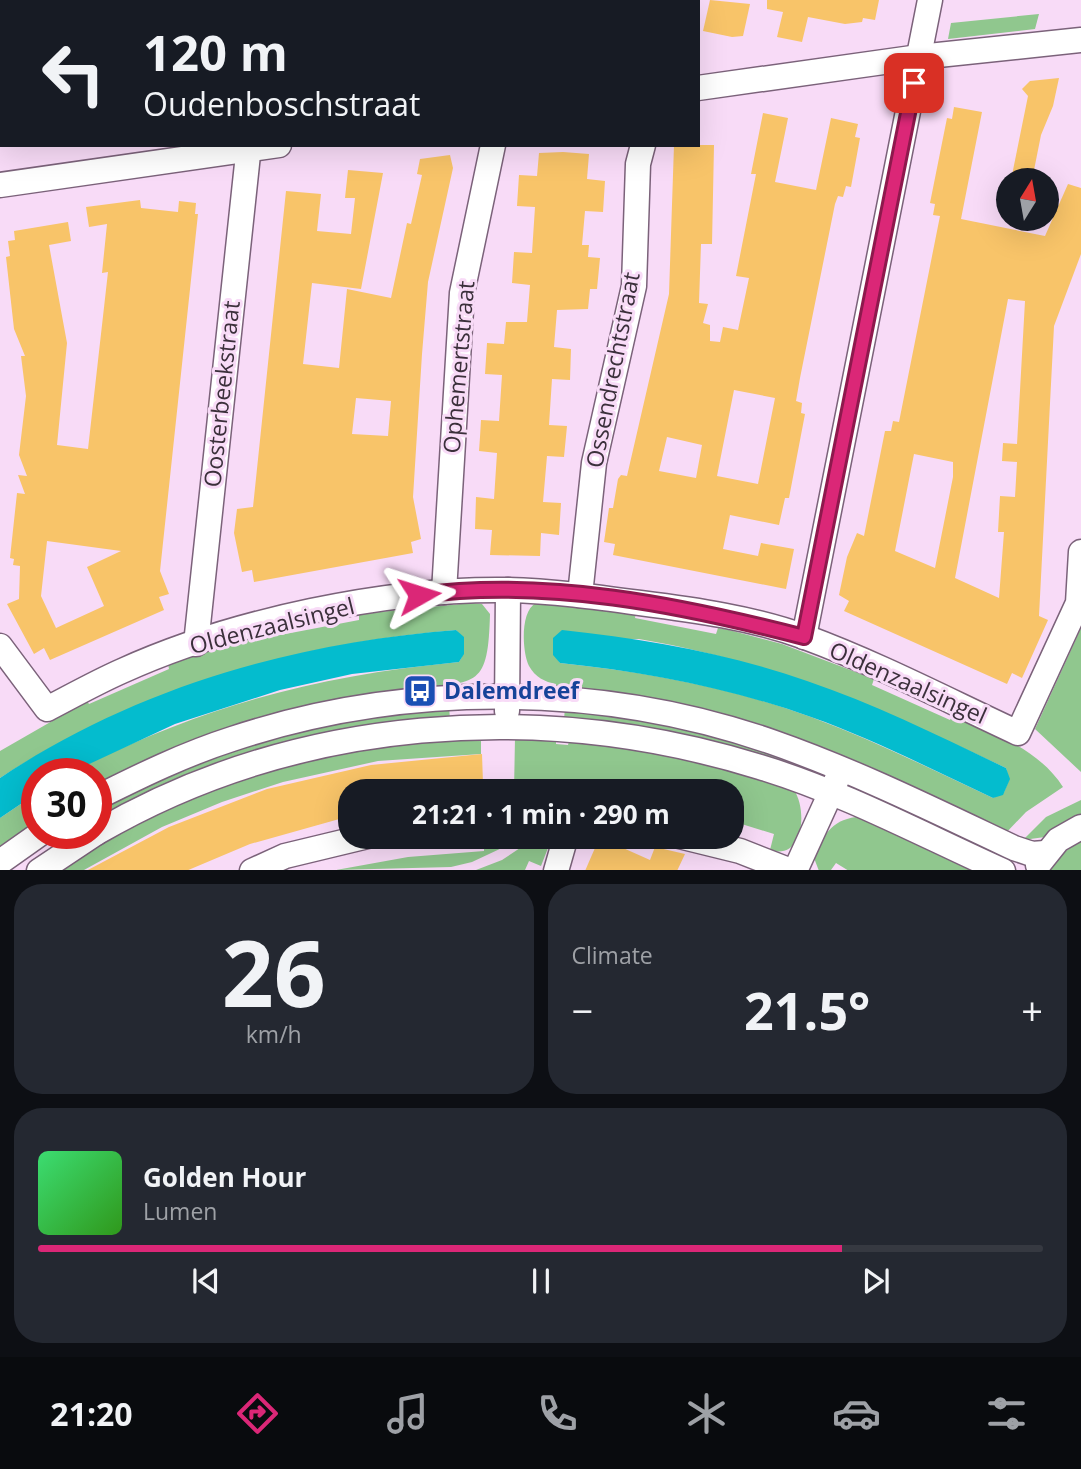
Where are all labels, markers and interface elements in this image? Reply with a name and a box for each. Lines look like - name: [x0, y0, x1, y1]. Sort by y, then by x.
- text: 120 m: [143, 19, 288, 85]
- icon: left: [28, 28, 119, 119]
- pin: [884, 53, 944, 113]
- icon: arrive: [895, 64, 933, 102]
- text: Oudenboschstraat: [143, 82, 420, 125]
- north arrow: [996, 168, 1059, 231]
- map controls: [996, 168, 1059, 231]
- street label: Ossendrechtstraat: [577, 269, 647, 470]
- street label: Ophemertstraat: [435, 279, 481, 455]
- street label: Oosterbeekstraat: [195, 299, 247, 489]
- position arrow: [382, 558, 456, 632]
- street label: Oldenzaalsingel: [186, 589, 358, 661]
- street label: Oldenzaalsingel: [825, 633, 992, 731]
- bus stop icon: Dalemdreef: [401, 672, 439, 710]
- place label: Dalemdreef: [444, 674, 580, 706]
- speed limit sign: 30: [21, 758, 112, 849]
- text: 21:21 · 1 min · 290 m: [412, 796, 670, 832]
- text: 26: [222, 910, 326, 1034]
- text: Climate: [572, 939, 653, 971]
- text: 21.5°: [744, 974, 870, 1045]
- text: −: [572, 984, 593, 1036]
- text: +: [1021, 984, 1043, 1036]
- text: km/h: [246, 1018, 302, 1050]
- text: Golden Hour: [143, 1159, 306, 1195]
- text: Lumen: [143, 1195, 217, 1227]
- icon: previous: [187, 1262, 225, 1300]
- icon: pause: [522, 1262, 560, 1300]
- icon: next: [857, 1262, 895, 1300]
- icon: directions: [233, 1389, 282, 1438]
- icon: music: [383, 1389, 432, 1438]
- icon: phone: [533, 1389, 582, 1438]
- icon: climate: [682, 1389, 731, 1438]
- icon: car: [832, 1389, 881, 1438]
- icon: filters: [982, 1389, 1031, 1438]
- text: 21:20: [50, 1392, 133, 1435]

